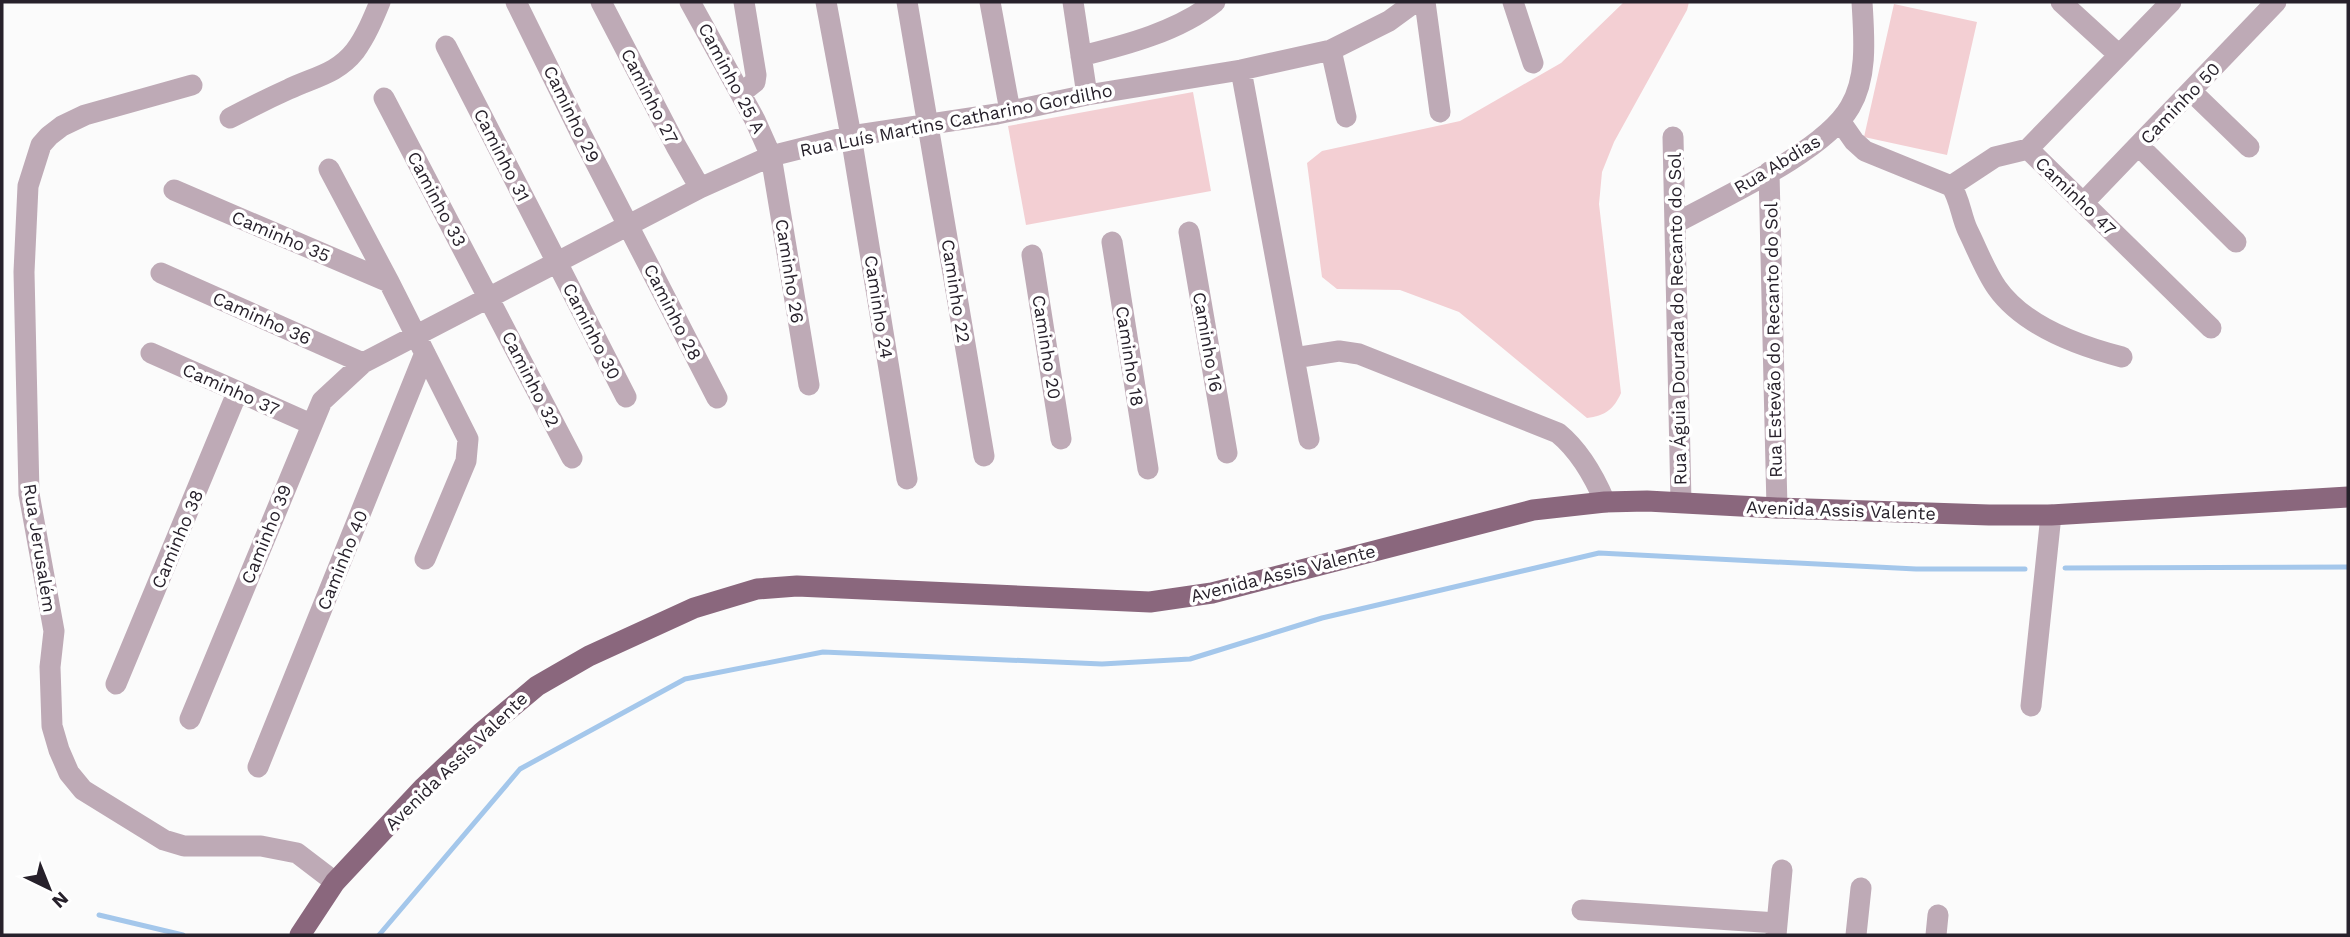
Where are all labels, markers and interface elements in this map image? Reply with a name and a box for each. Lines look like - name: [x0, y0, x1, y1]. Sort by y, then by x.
- street label: Caminho 25 A: [694, 19, 770, 137]
- street label: Caminho 27: [617, 45, 683, 147]
- street label: Caminho 50: [2136, 58, 2224, 148]
- street label: Caminho 29: [539, 62, 605, 166]
- street label: Rua Luís Martins Catharino Gordilho: [798, 79, 1114, 161]
- street label: Caminho 31: [470, 105, 534, 205]
- street label: Rua Abdias: [1730, 130, 1824, 198]
- street label: Caminho 33: [403, 148, 471, 250]
- street label: Rua Águia Dourada do Recanto do Sol: [1664, 152, 1690, 486]
- street label: Caminho 47: [2031, 152, 2121, 240]
- street label: Rua Estevão do Recanto do Sol: [1760, 201, 1786, 478]
- street label: Caminho 35: [229, 206, 333, 266]
- street label: Caminho 26: [771, 217, 809, 325]
- street label: Caminho 22: [937, 238, 975, 344]
- street label: Caminho 24: [860, 254, 898, 360]
- street label: Caminho 28: [640, 260, 706, 364]
- street label: Caminho 30: [559, 279, 625, 383]
- street label: Caminho 36: [210, 287, 314, 349]
- street label: Caminho 16: [1189, 290, 1227, 394]
- street label: Caminho 20: [1028, 293, 1066, 401]
- street label: Caminho 18: [1112, 304, 1148, 408]
- street label: Caminho 32: [498, 328, 564, 430]
- street label: Caminho 37: [179, 358, 283, 420]
- street label: Caminho 39: [237, 481, 295, 587]
- street label: Rua Jerusalém: [19, 482, 61, 614]
- street label: Caminho 38: [147, 486, 207, 592]
- street label: Avenida Assis Valente: [1746, 496, 1936, 524]
- street label: Caminho 40: [312, 507, 372, 613]
- street label: Avenida Assis Valente: [1188, 540, 1378, 606]
- street label: Avenida Assis Valente: [381, 688, 531, 834]
- north arrow: [14, 853, 84, 923]
- text: N: [47, 887, 73, 913]

